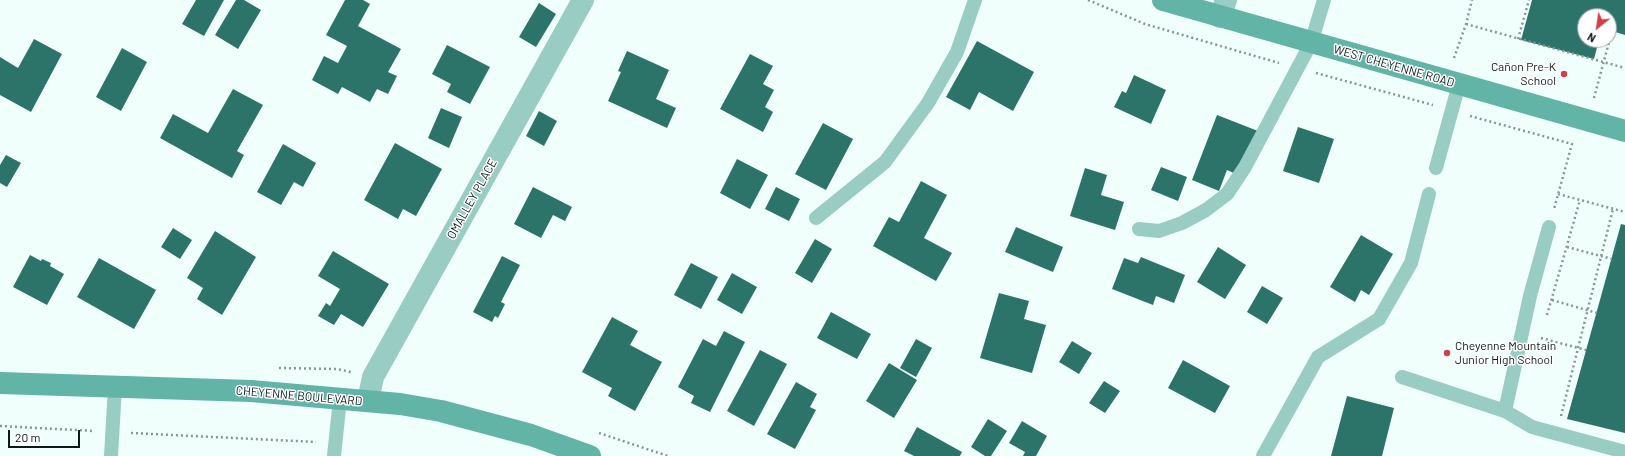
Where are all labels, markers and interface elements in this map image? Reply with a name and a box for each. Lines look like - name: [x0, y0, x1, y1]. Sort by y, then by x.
- north arrow: [1577, 8, 1617, 48]
- text: N: [1585, 31, 1598, 45]
- street label: WEST CHEYENNE ROAD: [1332, 42, 1456, 90]
- place label: Cañon Pre-K School: [1491, 60, 1556, 88]
- marker: Cañon Pre-K School: [1559, 69, 1569, 79]
- street label: OMALLEY PLACE: [444, 156, 500, 242]
- place label: Cheyenne Mountain Junior High School: [1455, 339, 1556, 367]
- marker: Cheyenne Mountain Junior High School: [1442, 348, 1452, 358]
- street label: CHEYENNE BOULEVARD: [235, 383, 363, 409]
- scale bar: [10, 422, 82, 448]
- text: 20 m: [15, 430, 41, 444]

